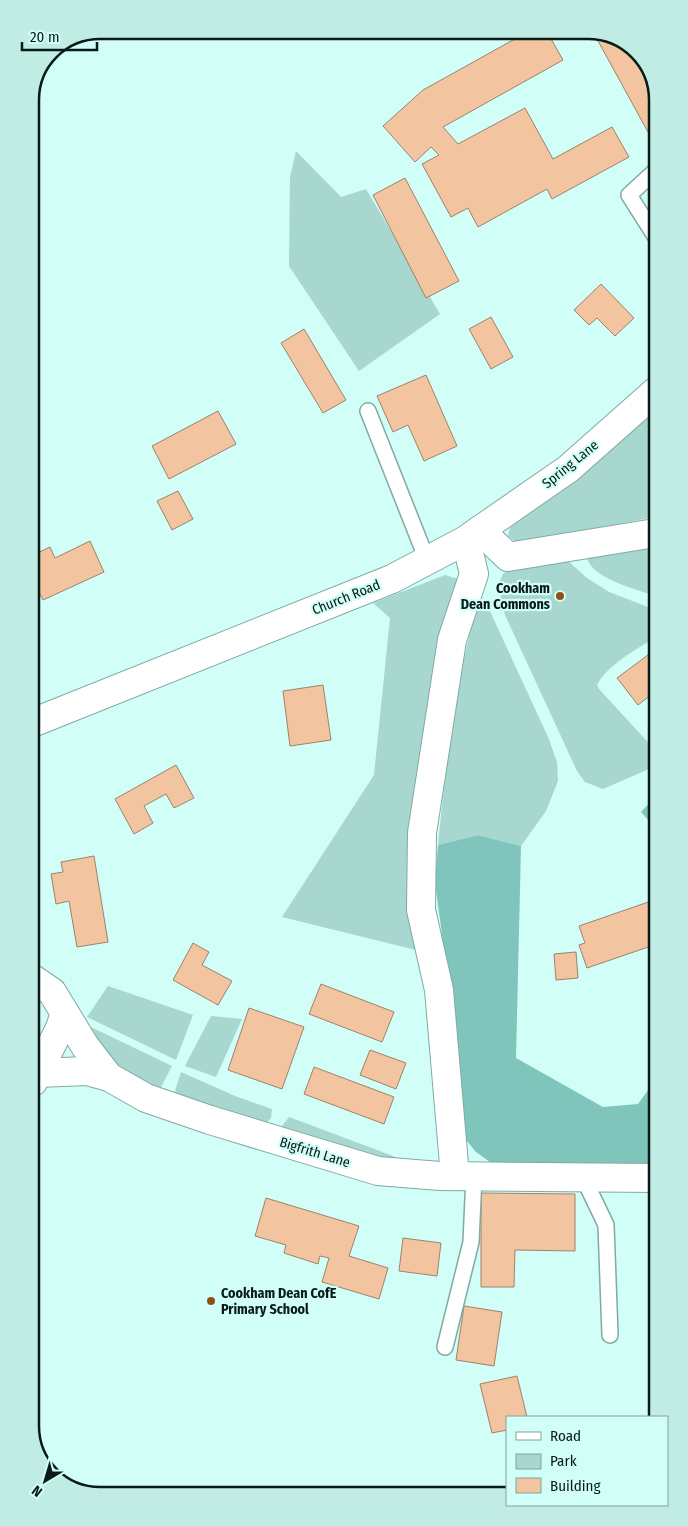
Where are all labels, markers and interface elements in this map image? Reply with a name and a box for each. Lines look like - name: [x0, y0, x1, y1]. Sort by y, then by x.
- scale bar: [22, 20, 98, 52]
- text: 20 m: [30, 28, 60, 46]
- street label: Spring Lane: [539, 437, 602, 492]
- street label: Church Road: [310, 576, 383, 619]
- place label: Cookham Dean Commons: [461, 580, 550, 613]
- marker: Cookham Dean Commons: [554, 590, 566, 602]
- street label: Bigfrith Lane: [277, 1134, 352, 1171]
- place label: Cookham Dean CofE Primary School: [221, 1285, 337, 1318]
- marker: Cookham Dean CofE Primary School: [205, 1295, 217, 1307]
- legend: [506, 1416, 668, 1506]
- text: Road: [550, 1427, 581, 1445]
- text: Park: [550, 1452, 577, 1470]
- north arrow: [20, 1456, 70, 1506]
- text: Building: [550, 1477, 601, 1495]
- text: N: [29, 1482, 46, 1500]

